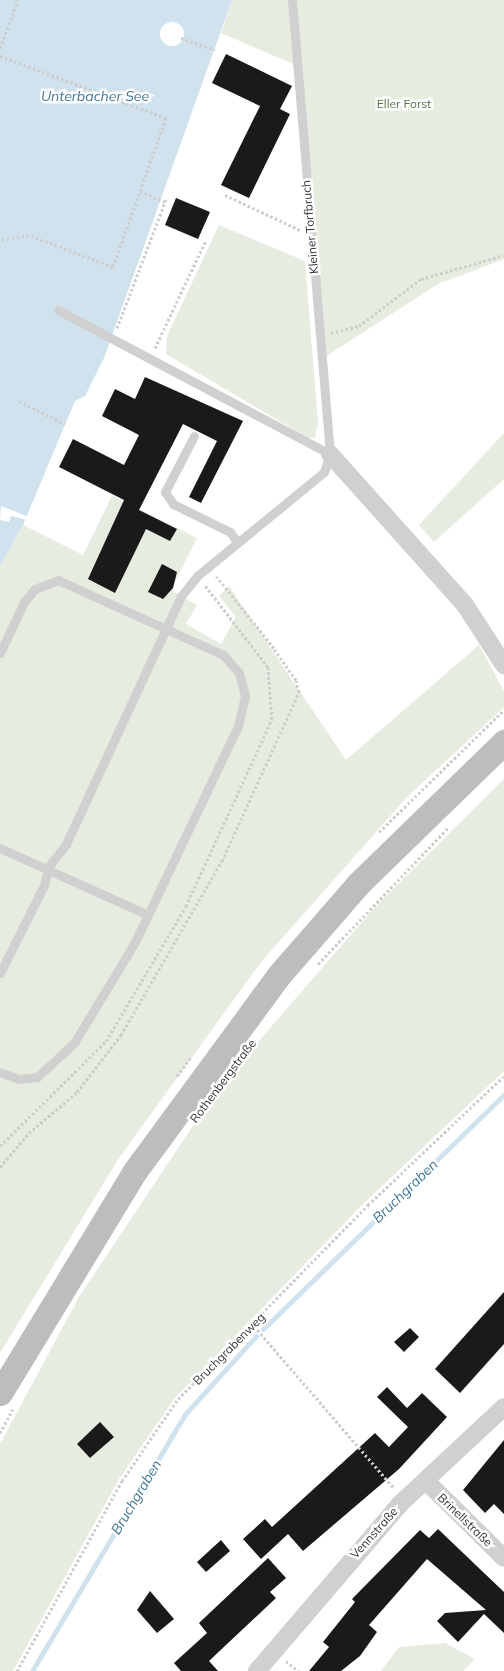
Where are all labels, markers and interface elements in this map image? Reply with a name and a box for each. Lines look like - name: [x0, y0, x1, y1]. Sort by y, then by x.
- water label: Unterbacher See: [41, 88, 149, 104]
- park label: Eller Forst: [377, 97, 431, 111]
- street label: Kleiner Torfbruch: [299, 179, 321, 275]
- street label: Rothenbergstraße: [187, 1036, 259, 1126]
- water label: Bruchgraben: [369, 1156, 441, 1226]
- street label: Bruchgrabenweg: [190, 1310, 268, 1388]
- water label: Bruchgraben: [107, 1457, 165, 1537]
- street label: Brinellstraße: [435, 1490, 495, 1550]
- street label: Vennstraße: [347, 1504, 401, 1562]

